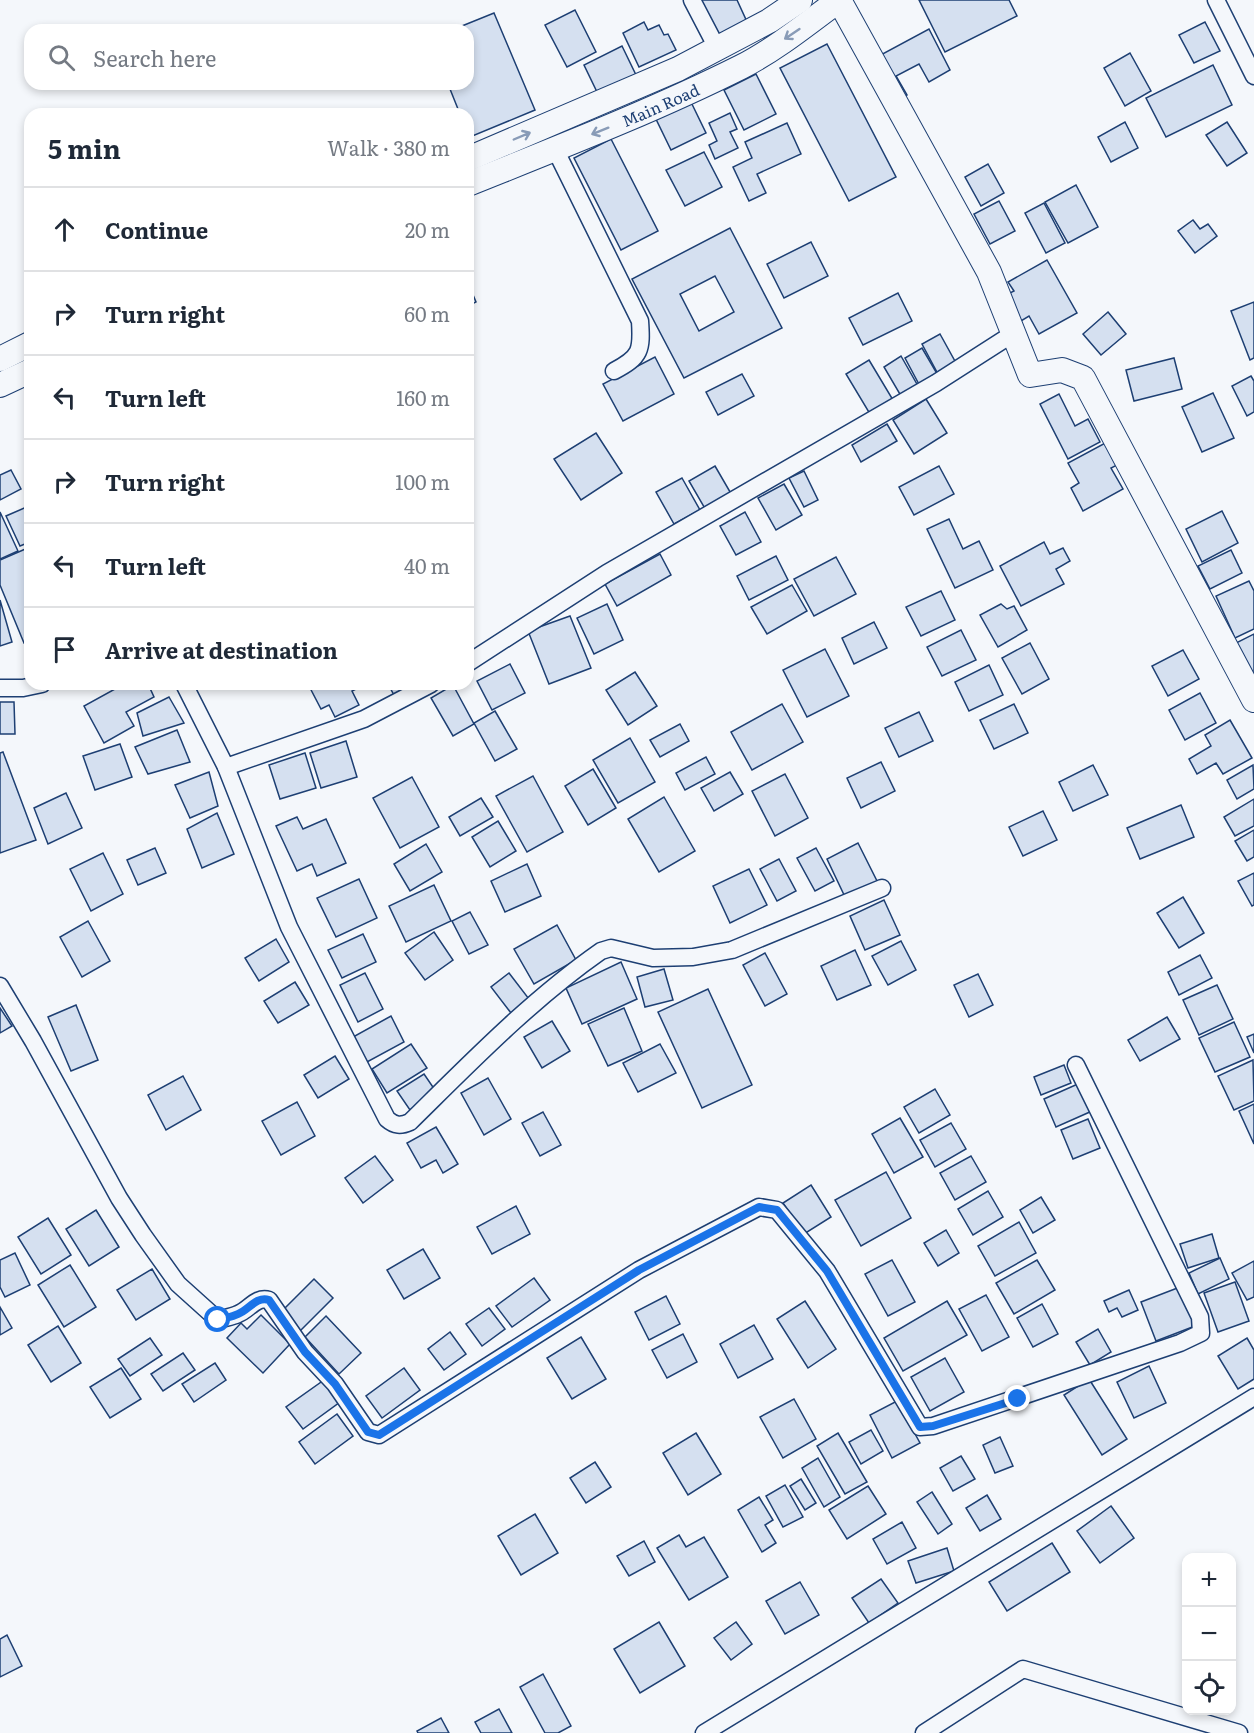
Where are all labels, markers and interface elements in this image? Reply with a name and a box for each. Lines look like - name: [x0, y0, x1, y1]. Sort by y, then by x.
- search box: [24, 24, 474, 90]
- one-way arrow: [784, 29, 801, 41]
- icon: search: [45, 41, 78, 74]
- text: Search here: [93, 41, 216, 74]
- street label: Main Road: [618, 77, 703, 132]
- one-way arrow: [591, 126, 609, 137]
- text: 5 min: [48, 128, 121, 167]
- one-way arrow: [512, 130, 530, 141]
- text: Walk · 380 m: [327, 132, 450, 162]
- icon: ahead: [48, 213, 81, 246]
- text: Continue: [105, 213, 208, 246]
- text: 20 m: [405, 214, 450, 244]
- icon: right: [48, 297, 81, 330]
- text: Turn right: [105, 297, 225, 330]
- text: 60 m: [404, 298, 450, 328]
- icon: left: [48, 381, 81, 414]
- text: Turn left: [105, 381, 206, 414]
- text: 160 m: [396, 382, 450, 412]
- icon: right: [48, 465, 81, 498]
- text: Turn right: [105, 465, 225, 498]
- text: 100 m: [395, 466, 450, 496]
- icon: left: [48, 549, 81, 582]
- text: Turn left: [105, 549, 206, 582]
- text: 40 m: [404, 550, 450, 580]
- icon: arrive: [48, 633, 81, 666]
- text: Arrive at destination: [105, 633, 338, 666]
- route start: [204, 1306, 230, 1332]
- route end: [1004, 1385, 1030, 1411]
- map controls: [1182, 1553, 1236, 1715]
- button: +: [1182, 1553, 1236, 1607]
- button: −: [1182, 1607, 1236, 1661]
- button: locate: [1182, 1661, 1236, 1715]

